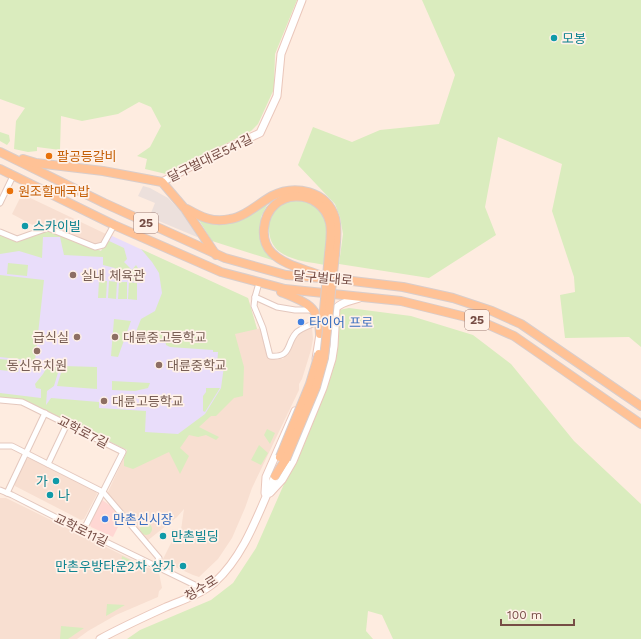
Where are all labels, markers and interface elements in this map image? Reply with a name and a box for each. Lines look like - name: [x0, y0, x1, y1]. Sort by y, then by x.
- place label: 모봉: [562, 31, 586, 46]
- marker: 모봉: [549, 33, 559, 43]
- street label: 달구벌대로541길: [165, 131, 255, 185]
- place label: 팔공등갈비: [57, 149, 117, 164]
- marker: 팔공등갈비: [44, 151, 54, 161]
- place label: 원조할매국밥: [18, 184, 90, 199]
- marker: 원조할매국밥: [5, 186, 15, 196]
- road number: 25: [134, 213, 158, 233]
- place label: 스카이빌: [33, 219, 81, 234]
- marker: 스카이빌: [20, 221, 30, 231]
- place label: 실내 체육관: [81, 268, 145, 283]
- street label: 달구벌대로: [293, 268, 353, 288]
- marker: 실내 체육관: [68, 270, 78, 280]
- road number: 25: [465, 310, 489, 330]
- place label: 타이어 프로: [309, 315, 373, 330]
- marker: 타이어 프로: [296, 317, 306, 327]
- place label: 급식실: [33, 330, 69, 345]
- place label: 대륜중고등학교: [123, 330, 207, 345]
- marker: 급식실: [72, 332, 82, 342]
- marker: 대륜중고등학교: [110, 332, 120, 342]
- marker: 동신유치원: [32, 346, 42, 356]
- place label: 동신유치원: [7, 358, 67, 373]
- place label: 대륜중학교: [167, 358, 227, 373]
- marker: 대륜중학교: [154, 360, 164, 370]
- place label: 대륜고등학교: [112, 394, 184, 409]
- marker: 대륜고등학교: [99, 396, 109, 406]
- street label: 교학로7길: [55, 413, 111, 451]
- place label: 가: [36, 474, 48, 489]
- marker: 가: [51, 476, 61, 486]
- place label: 나: [58, 488, 70, 503]
- marker: 나: [45, 490, 55, 500]
- street label: 교학로11길: [52, 511, 110, 549]
- place label: 만촌신시장: [113, 512, 173, 527]
- marker: 만촌신시장: [100, 514, 110, 524]
- place label: 만촌빌딩: [171, 529, 219, 544]
- marker: 만촌빌딩: [158, 531, 168, 541]
- place label: 만촌우방타운2차 상가: [55, 559, 175, 574]
- marker: 만촌우방타운2차 상가: [178, 561, 188, 571]
- street label: 청수로: [182, 572, 220, 604]
- scale bar: [501, 601, 574, 627]
- text: 100 m: [507, 608, 542, 622]

